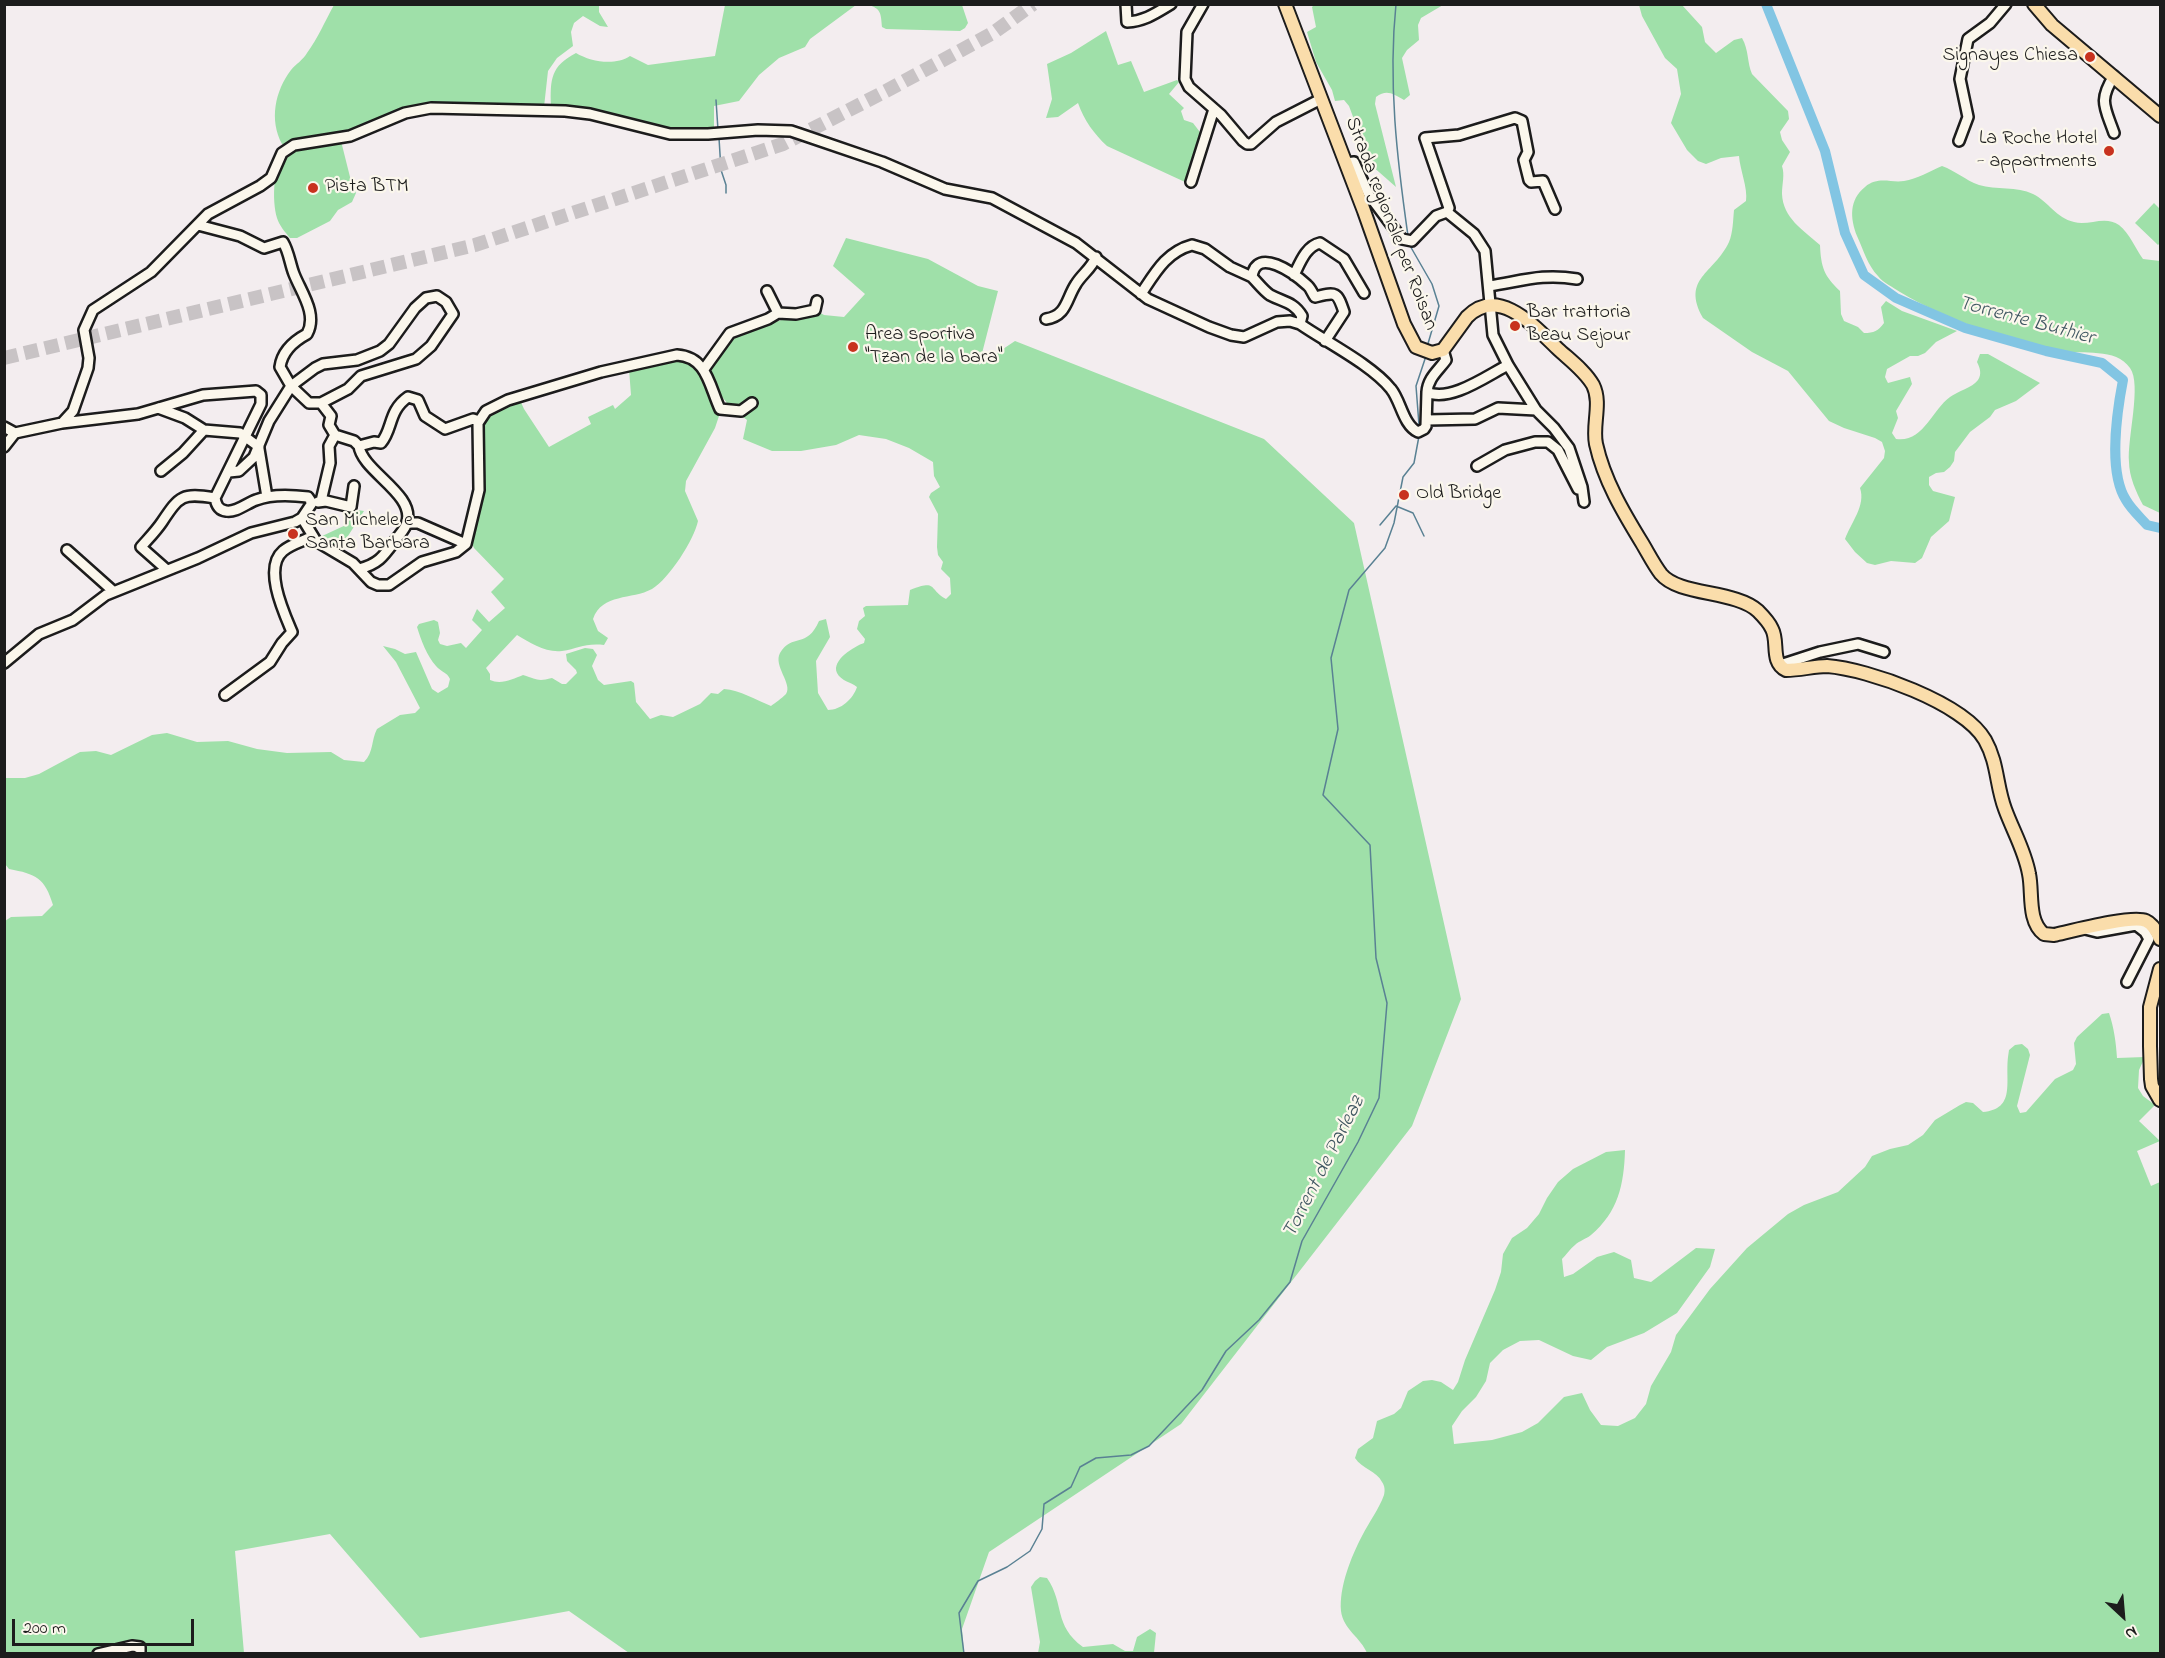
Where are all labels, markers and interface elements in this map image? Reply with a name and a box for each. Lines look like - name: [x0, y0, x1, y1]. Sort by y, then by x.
- place label: Signayes Chiesa: [1943, 45, 2078, 69]
- marker: Signayes Chiesa: [2083, 50, 2097, 64]
- street label: Strada regionale per Roisan: [1338, 114, 1442, 334]
- place label: La Roche Hotel - appartments: [1977, 128, 2097, 175]
- marker: La Roche Hotel - appartments: [2102, 144, 2116, 158]
- place label: Pista BTM: [325, 176, 409, 200]
- marker: Pista BTM: [306, 181, 320, 195]
- water label: Torrente Buthier: [1955, 292, 2097, 352]
- place label: Bar trattoria Beau Sejour: [1527, 302, 1631, 349]
- marker: Bar trattoria Beau Sejour: [1508, 319, 1522, 333]
- place label: Area sportiva "Tzan de la bara": [865, 324, 1003, 371]
- marker: Area sportiva "Tzan de la bara": [846, 340, 860, 354]
- place label: Old Bridge: [1416, 483, 1501, 507]
- marker: Old Bridge: [1397, 488, 1411, 502]
- place label: San Michele e Santa Barbara: [305, 510, 430, 557]
- marker: San Michele e Santa Barbara: [286, 527, 300, 541]
- water label: Torrent de Parleaz: [1278, 1093, 1372, 1243]
- north arrow: [2093, 1586, 2153, 1646]
- scale bar: [15, 1607, 196, 1645]
- text: 200 m: [23, 1616, 66, 1642]
- text: N: [2121, 1619, 2141, 1645]

